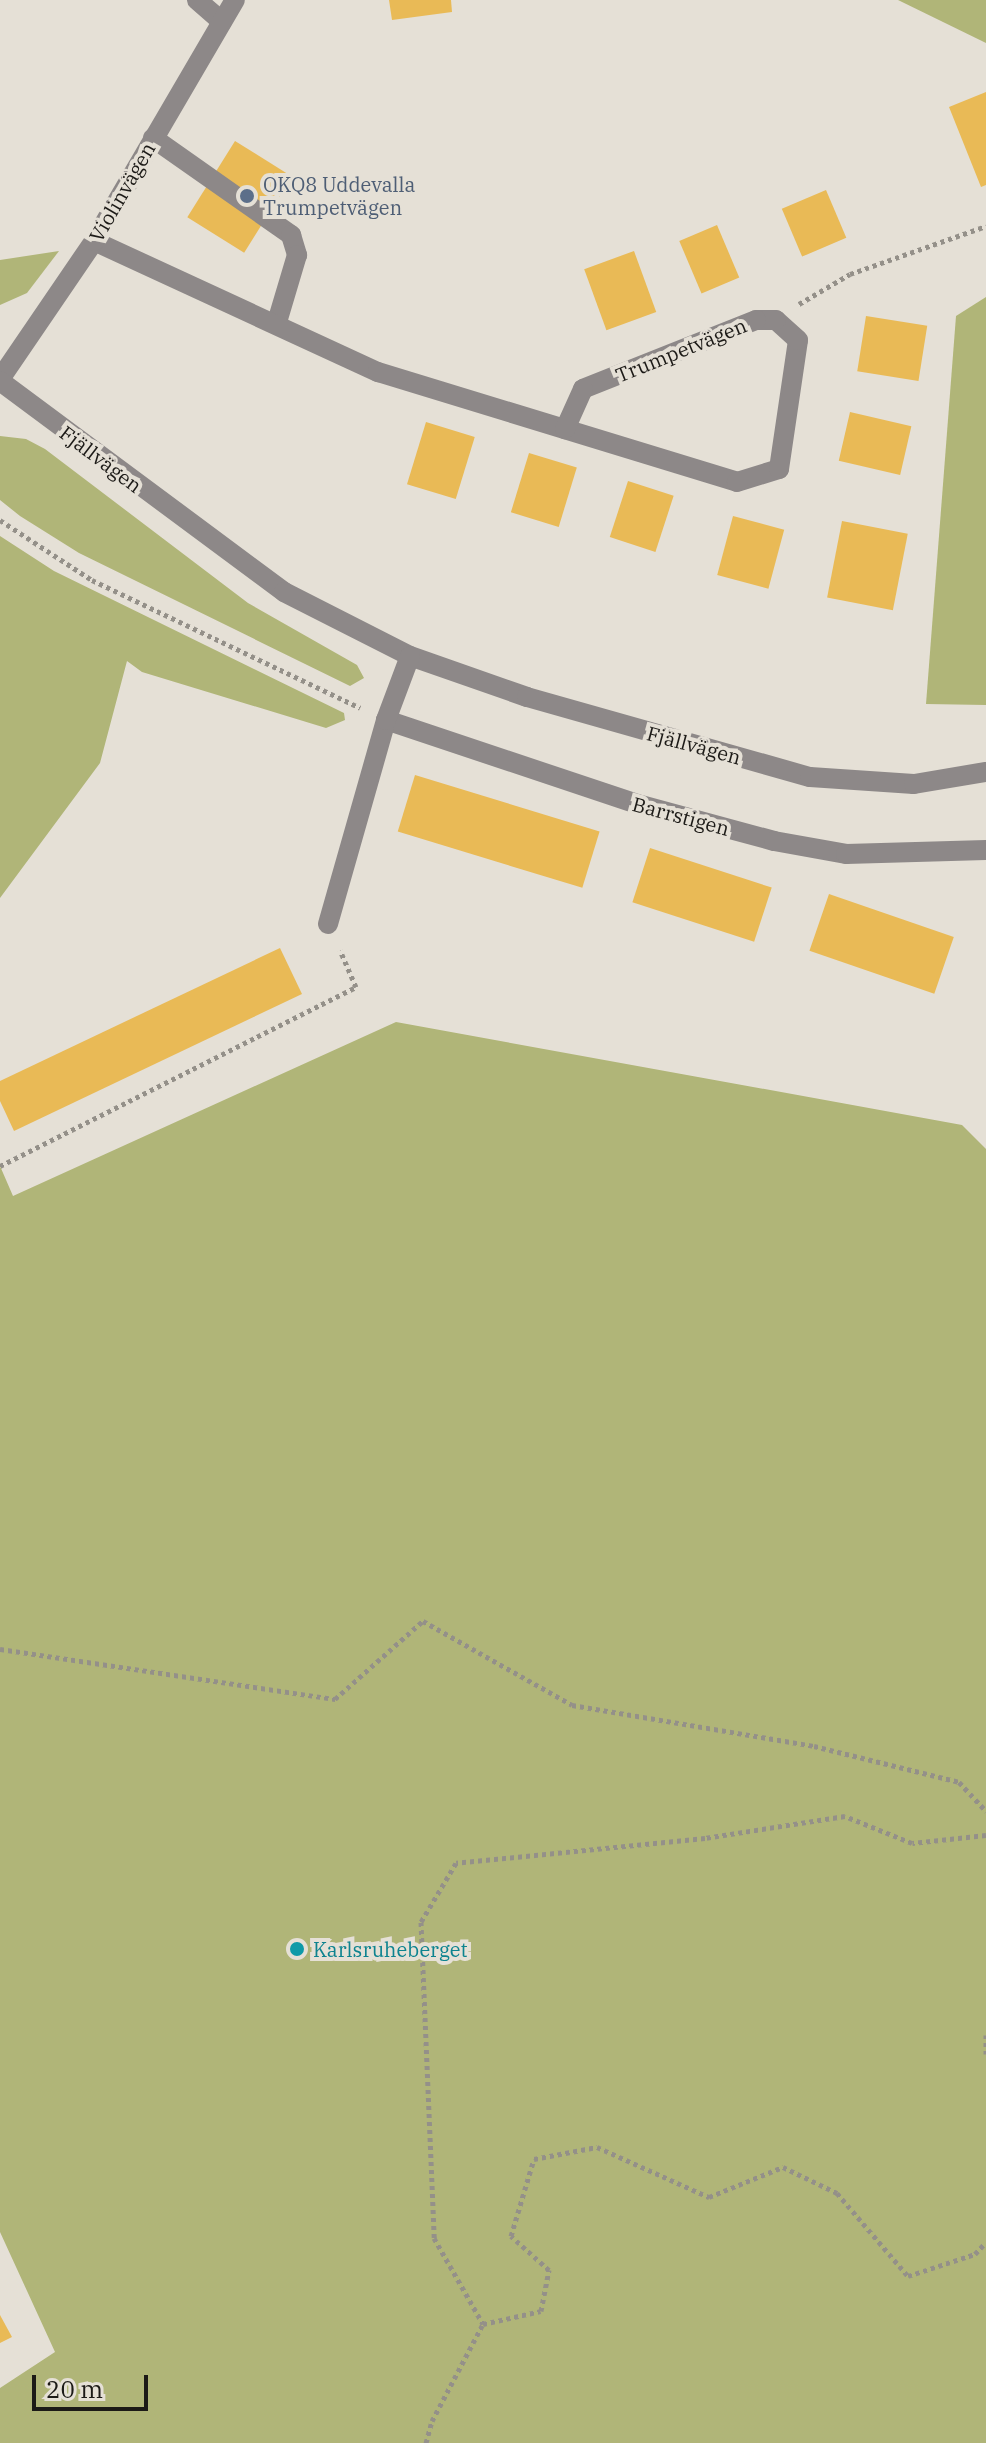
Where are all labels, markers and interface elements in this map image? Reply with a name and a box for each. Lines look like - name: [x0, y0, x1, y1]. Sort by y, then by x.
- street label: Violinvägen: [84, 138, 160, 246]
- place label: OKQ8 Uddevalla Trumpetvägen: [263, 172, 416, 219]
- marker: OKQ8 Uddevalla Trumpetvägen: [238, 187, 256, 205]
- street label: Trumpetvägen: [612, 313, 750, 387]
- street label: Fjällvägen: [55, 420, 147, 498]
- street label: Fjällvägen: [644, 721, 744, 769]
- street label: Barrstigen: [630, 792, 732, 840]
- place label: Karlsruheberget: [313, 1937, 467, 1961]
- marker: Karlsruheberget: [288, 1940, 306, 1958]
- scale bar: [36, 2359, 152, 2409]
- text: 20 m: [46, 2373, 103, 2405]

